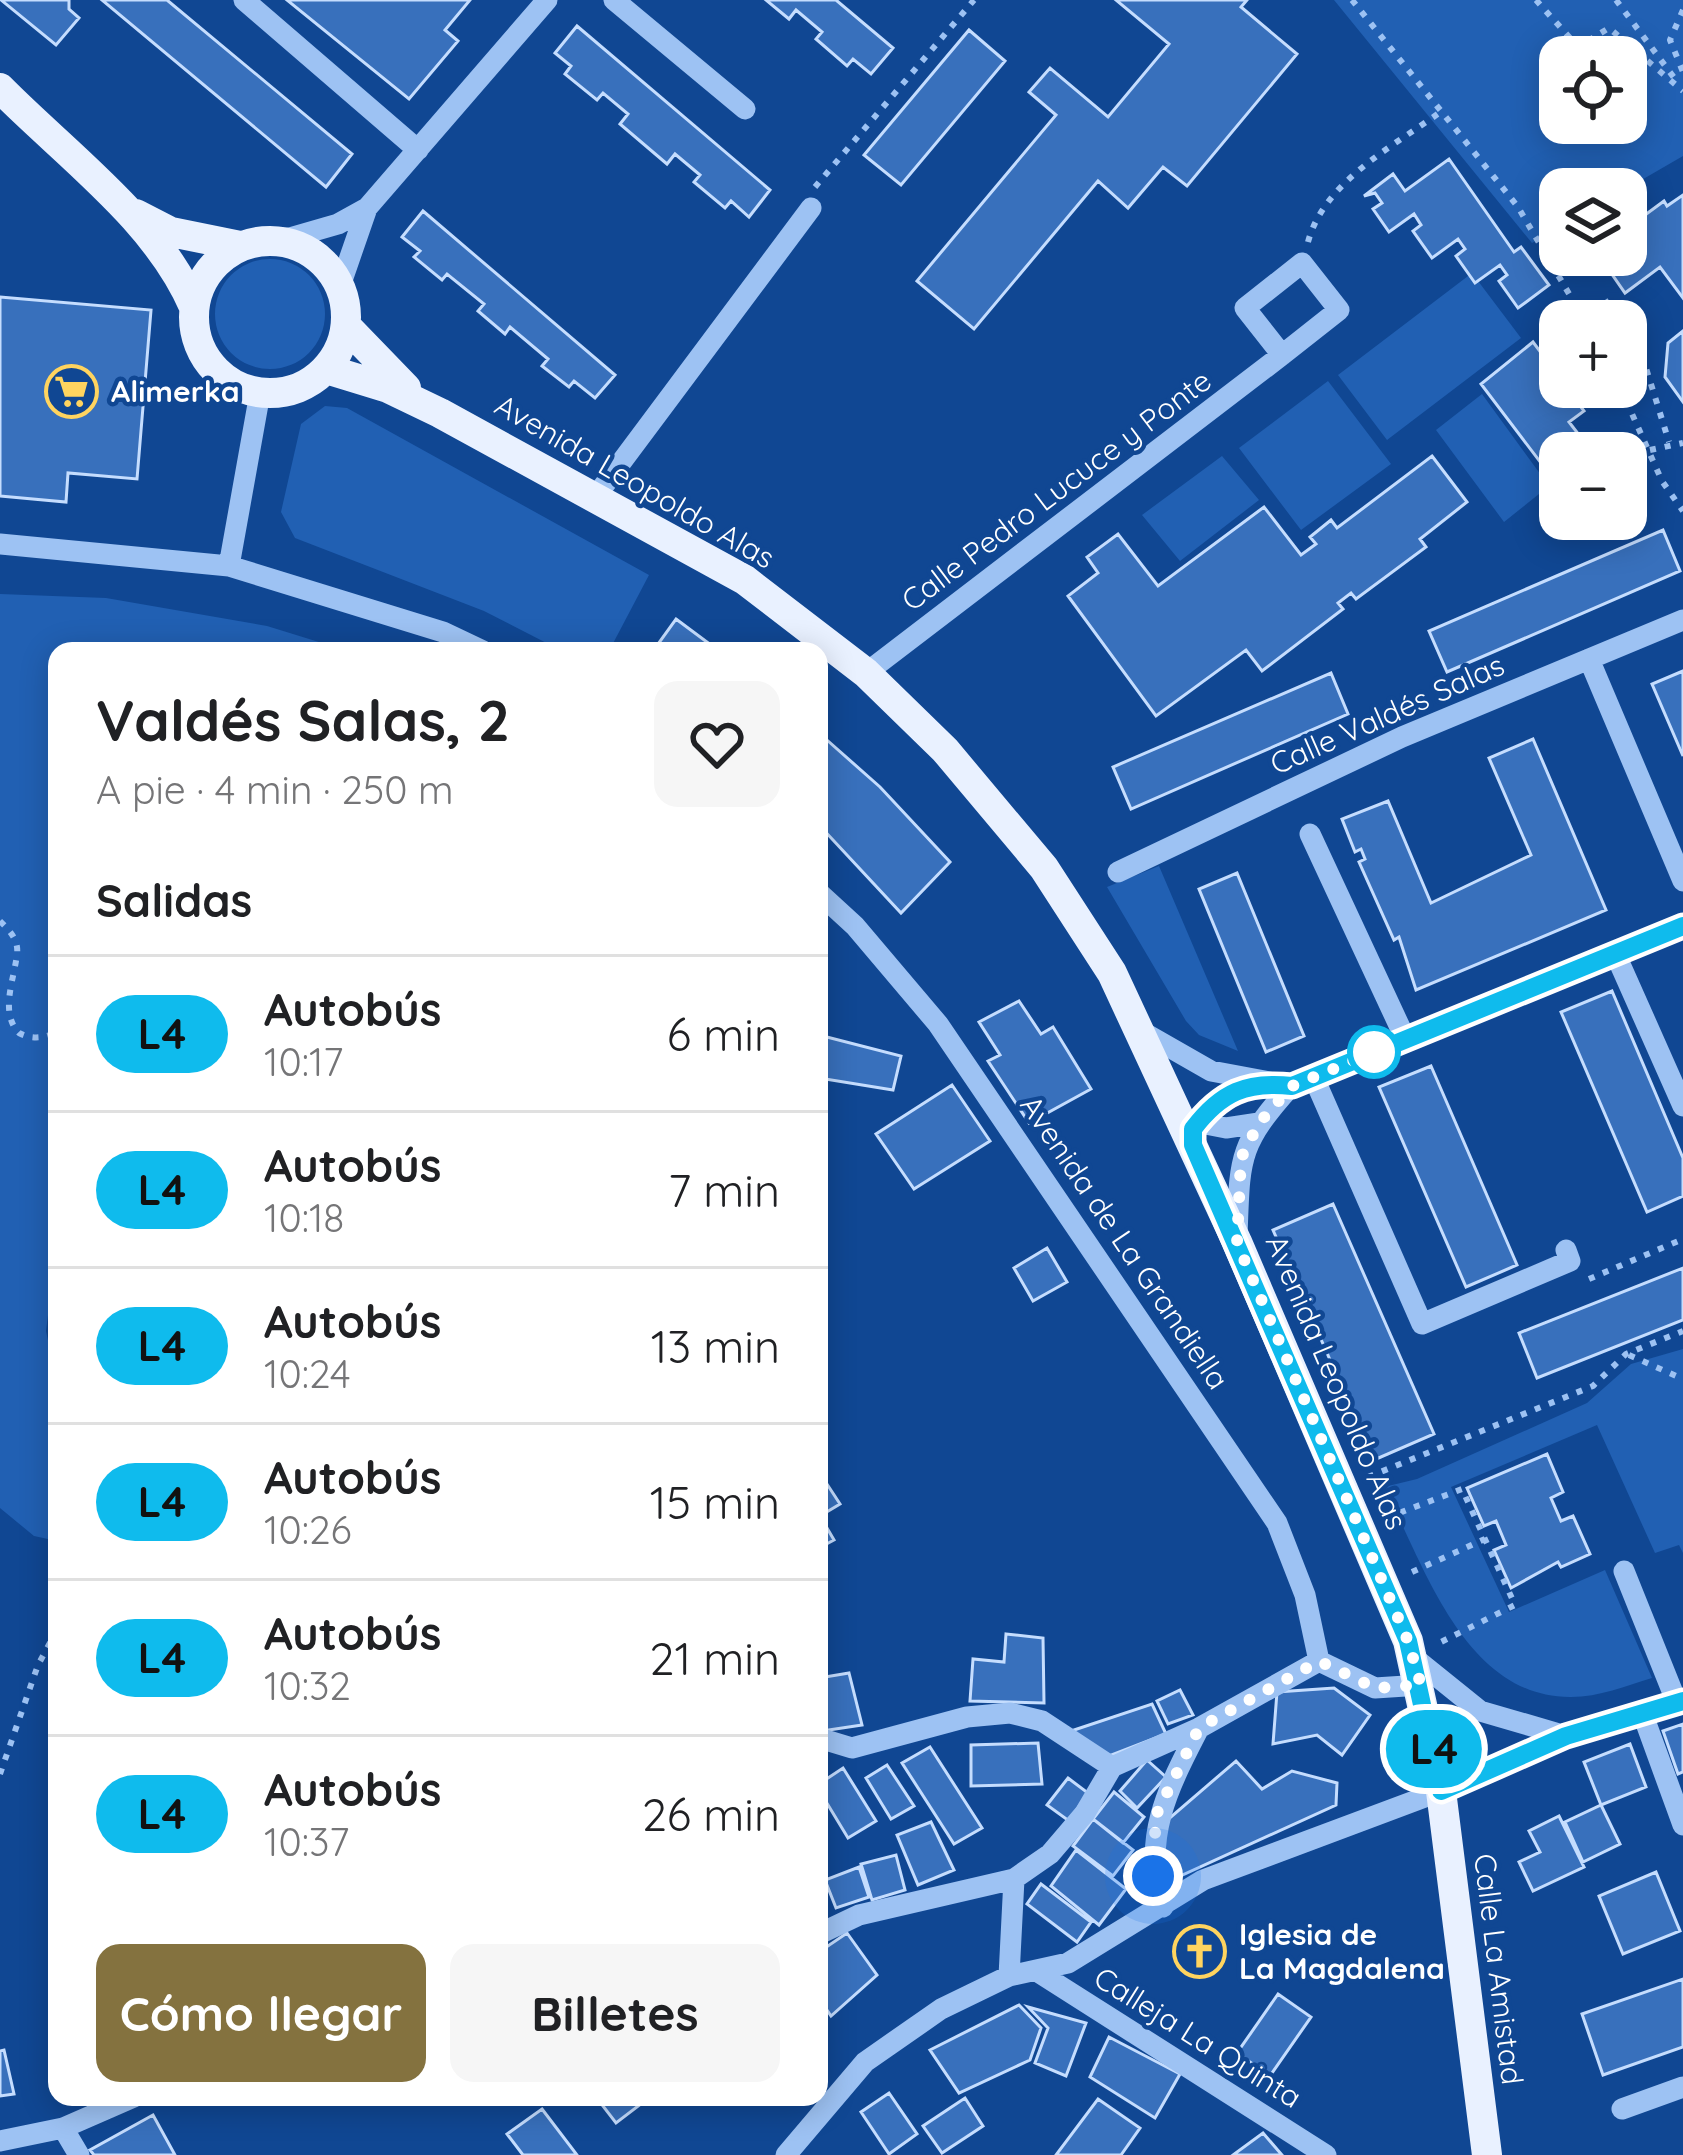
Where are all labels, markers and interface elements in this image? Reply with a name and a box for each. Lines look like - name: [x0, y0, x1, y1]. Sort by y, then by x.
- map controls: [1539, 36, 1647, 540]
- button: locate: [1539, 36, 1647, 144]
- button: layers: [1539, 168, 1647, 276]
- button: +: [1539, 300, 1647, 408]
- street label: Calle Pedro Lucuce y Ponte: [894, 361, 1218, 619]
- supermarket icon: Alimerka: [44, 363, 100, 419]
- place label: Alimerka: [111, 372, 240, 410]
- street label: Avenida Leopoldo Alas: [488, 385, 782, 577]
- button: −: [1539, 432, 1647, 540]
- street label: Calle Valdés Salas: [1264, 645, 1510, 783]
- button: heart: [654, 681, 780, 807]
- text: Valdés Salas, 2: [96, 684, 510, 755]
- text: A pie · 4 min · 250 m: [96, 765, 454, 814]
- text: Salidas: [96, 872, 252, 928]
- text: Autobús: [264, 981, 441, 1037]
- text: 6 min: [667, 1006, 780, 1062]
- text: L4: [138, 1007, 186, 1060]
- unlabelled marker: [1349, 1027, 1399, 1077]
- text: 10:17: [264, 1037, 343, 1086]
- street label: Avenida de La Grandiella: [1012, 1088, 1238, 1396]
- text: Autobús: [264, 1137, 441, 1193]
- text: 7 min: [668, 1162, 780, 1218]
- text: L4: [138, 1163, 186, 1216]
- text: 10:18: [264, 1193, 344, 1242]
- street label: Avenida Leopoldo Alas: [1258, 1229, 1416, 1535]
- text: Autobús: [264, 1293, 441, 1349]
- text: 13 min: [651, 1318, 780, 1374]
- text: L4: [138, 1319, 186, 1372]
- text: 10:24: [264, 1349, 351, 1398]
- text: Autobús: [264, 1449, 441, 1505]
- text: 15 min: [650, 1474, 780, 1530]
- text: L4: [138, 1475, 186, 1528]
- text: 10:26: [264, 1505, 352, 1554]
- text: Autobús: [264, 1605, 441, 1661]
- text: 21 min: [649, 1630, 780, 1686]
- text: L4: [138, 1631, 186, 1684]
- text: 10:32: [264, 1661, 351, 1710]
- line badge: L4: [1380, 1710, 1488, 1788]
- text: L4: [1410, 1722, 1458, 1775]
- text: Autobús: [264, 1761, 441, 1817]
- text: 26 min: [642, 1786, 780, 1842]
- text: L4: [138, 1787, 186, 1840]
- text: 10:37: [264, 1817, 349, 1866]
- your location: [1123, 1846, 1183, 1906]
- street label: Calle La Amistad: [1466, 1851, 1532, 2087]
- place label: Iglesia de La Magdalena: [1239, 1915, 1445, 1987]
- church icon: Iglesia de La Magdalena: [1172, 1923, 1228, 1979]
- button: Cómo llegar: [96, 1944, 426, 2082]
- button: Billetes: [450, 1944, 780, 2082]
- street label: Calleja La Quinta: [1087, 1958, 1309, 2116]

